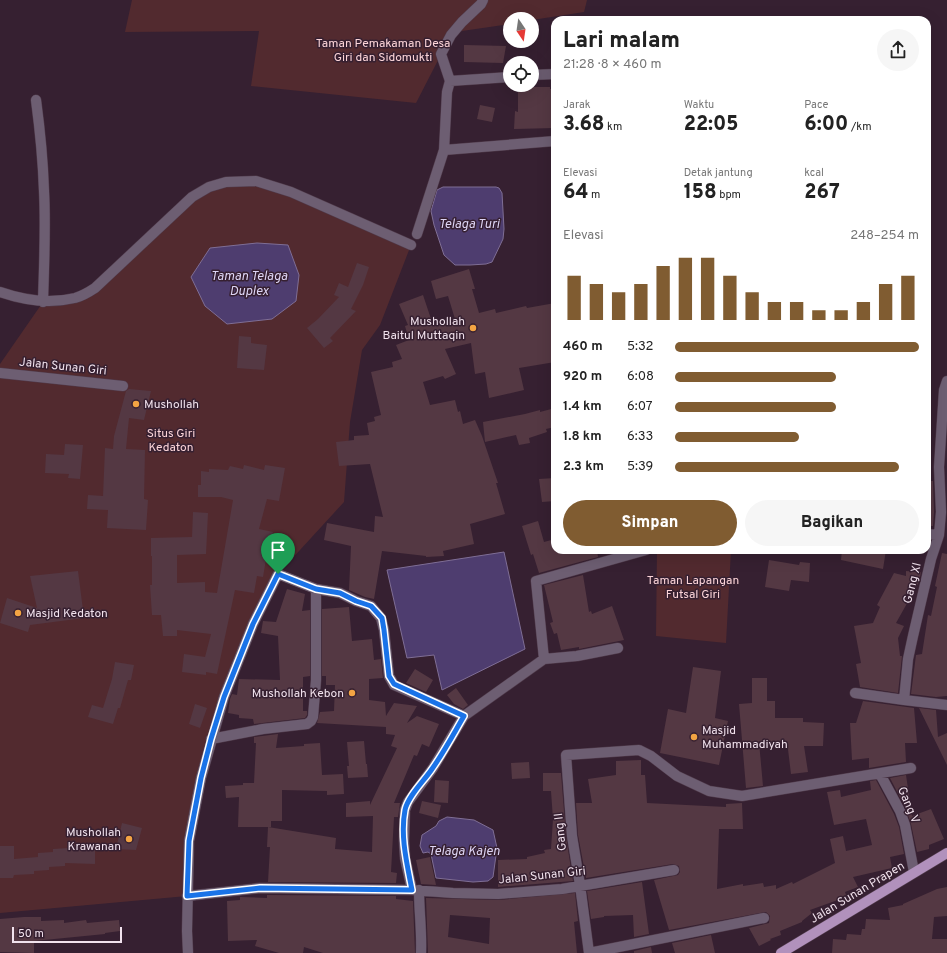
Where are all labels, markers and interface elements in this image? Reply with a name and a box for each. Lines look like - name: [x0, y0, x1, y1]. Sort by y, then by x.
- north arrow: [503, 12, 539, 48]
- map controls: [503, 12, 539, 92]
- text: Lari malam: [563, 28, 680, 55]
- button: share: [877, 29, 919, 71]
- park label: Taman Pemakaman Desa Giri dan Sidomukti: [316, 36, 450, 66]
- button: locate: [503, 56, 539, 92]
- text: 21:28 · 8 × 460 m: [563, 57, 661, 73]
- text: Jarak: [563, 98, 591, 112]
- text: Waktu: [684, 98, 714, 112]
- text: Pace: [804, 98, 829, 112]
- text: 3.68: [563, 112, 604, 138]
- text: 22:05: [684, 112, 739, 138]
- text: 6:00: [804, 112, 848, 138]
- text: km: [604, 120, 622, 134]
- text: /km: [848, 120, 872, 134]
- text: Elevasi: [563, 166, 597, 180]
- text: Detak jantung: [684, 166, 753, 180]
- text: kcal: [804, 166, 824, 180]
- text: 64: [563, 180, 588, 206]
- text: 158: [684, 180, 717, 206]
- text: 267: [804, 180, 840, 206]
- text: m: [588, 188, 600, 202]
- text: bpm: [717, 188, 741, 202]
- water label: Telaga Turi: [438, 217, 500, 233]
- text: Elevasi: [563, 228, 604, 244]
- text: 248–254 m: [850, 228, 919, 244]
- water label: Taman Telaga Duplex: [211, 269, 288, 300]
- place label: Mushollah Baitul Muttaqin: [382, 314, 465, 344]
- marker: Mushollah Baitul Muttaqin: [468, 323, 478, 333]
- text: 460 m: [563, 339, 603, 355]
- text: 5:32: [627, 339, 654, 355]
- street label: Jalan Sunan Giri: [18, 354, 107, 380]
- text: 920 m: [563, 369, 602, 385]
- text: 6:08: [627, 369, 654, 385]
- place label: Mushollah: [144, 397, 199, 413]
- marker: Mushollah: [131, 399, 141, 409]
- text: 1.4 km: [563, 399, 602, 415]
- text: 6:07: [627, 399, 652, 415]
- park label: Situs Giri Kedaton: [147, 426, 195, 456]
- text: 1.8 km: [563, 429, 602, 445]
- text: 6:33: [627, 429, 653, 445]
- text: 2.3 km: [563, 459, 604, 475]
- text: 5:39: [627, 459, 653, 475]
- button: Simpan: [563, 500, 737, 546]
- button: Bagikan: [745, 500, 919, 546]
- pin: [261, 533, 295, 574]
- icon: arrive: [267, 539, 289, 561]
- street label: Gang XI: [900, 561, 926, 605]
- park label: Taman Lapangan Futsal Giri: [647, 573, 739, 603]
- place label: Masjid Kedaton: [26, 606, 108, 622]
- marker: Masjid Kedaton: [13, 608, 23, 618]
- place label: Mushollah Kebon: [252, 686, 344, 702]
- marker: Mushollah Kebon: [347, 688, 357, 698]
- place label: Masjid Muhammadiyah: [702, 723, 788, 753]
- marker: Masjid Muhammadiyah: [689, 732, 699, 742]
- street label: Gang V: [893, 785, 923, 826]
- street label: Gang II: [551, 812, 571, 852]
- place label: Mushollah Krawanan: [66, 825, 121, 855]
- marker: Mushollah Krawanan: [124, 834, 134, 844]
- water label: Telaga Kajen: [428, 844, 500, 860]
- street label: Jalan Sunan Prapen: [807, 858, 908, 927]
- street label: Jalan Sunan Giri: [498, 863, 587, 889]
- scale bar: [12, 925, 122, 944]
- text: 50 m: [18, 927, 44, 941]

